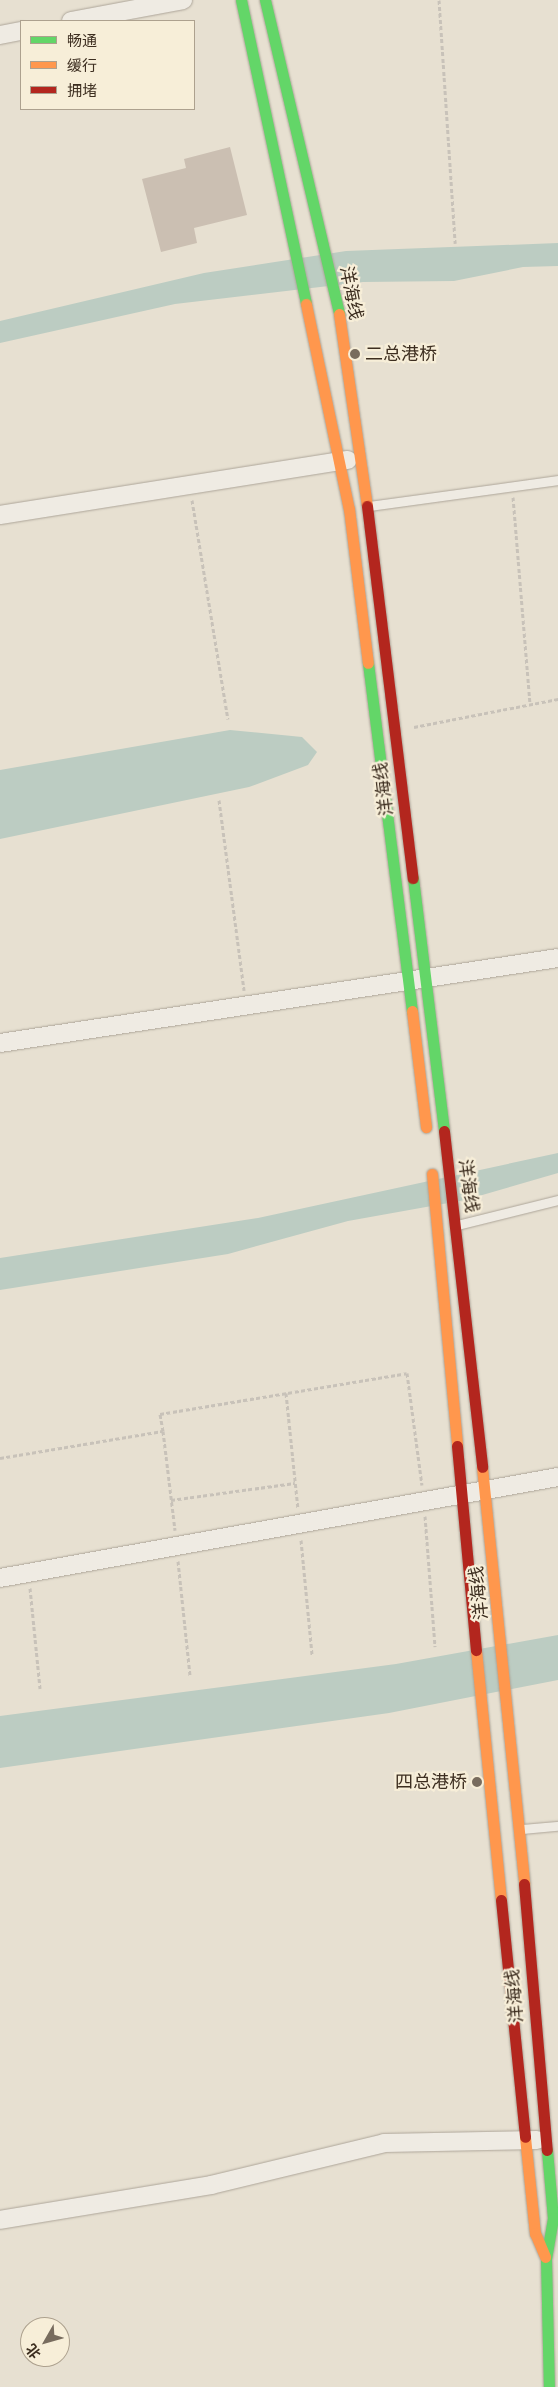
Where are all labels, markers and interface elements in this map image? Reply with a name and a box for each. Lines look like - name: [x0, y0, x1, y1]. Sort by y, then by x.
- legend: [20, 20, 195, 110]
- text: 畅通: [67, 32, 97, 50]
- text: 缓行: [67, 57, 97, 75]
- text: 拥堵: [67, 82, 97, 100]
- street label: 洋海线: [335, 264, 367, 322]
- place label: 二总港桥: [365, 343, 437, 365]
- marker: 二总港桥: [349, 348, 361, 360]
- street label: 洋海线: [370, 761, 398, 817]
- street label: 洋海线: [454, 1158, 482, 1214]
- street label: 洋海线: [465, 1565, 493, 1621]
- place label: 四总港桥: [395, 1771, 467, 1793]
- marker: 四总港桥: [471, 1776, 483, 1788]
- street label: 洋海线: [502, 1968, 528, 2024]
- north arrow: [20, 2317, 70, 2367]
- text: 北: [23, 2340, 45, 2362]

